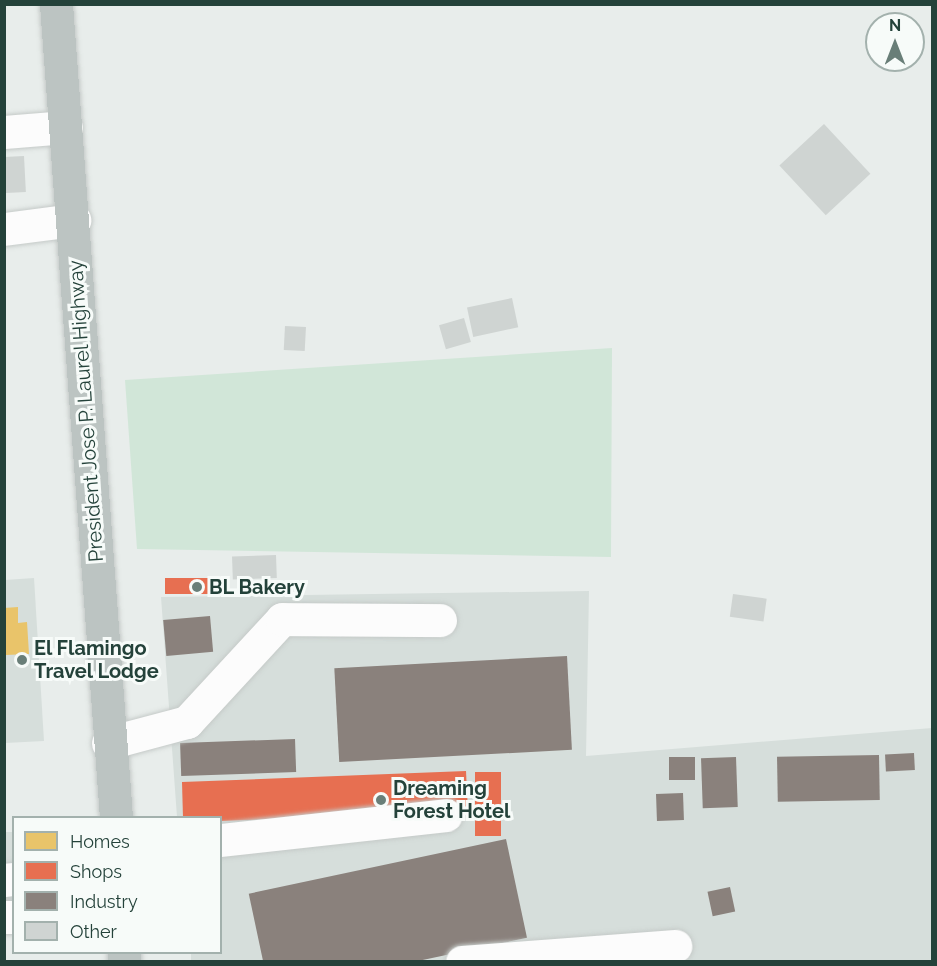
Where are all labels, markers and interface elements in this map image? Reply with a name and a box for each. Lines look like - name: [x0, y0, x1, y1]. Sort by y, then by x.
- north arrow: [865, 12, 925, 72]
- text: N: [889, 16, 901, 35]
- street label: President Jose P. Laurel Highway: [63, 259, 109, 563]
- place label: BL Bakery: [209, 575, 306, 599]
- marker: BL Bakery: [190, 580, 204, 594]
- place label: El Flamingo Travel Lodge: [34, 636, 159, 683]
- marker: El Flamingo Travel Lodge: [15, 653, 29, 667]
- place label: Dreaming Forest Hotel: [393, 777, 510, 824]
- marker: Dreaming Forest Hotel: [374, 793, 388, 807]
- legend: [12, 816, 222, 954]
- text: Homes: [70, 831, 130, 852]
- text: Shops: [70, 861, 122, 882]
- text: Industry: [70, 891, 138, 912]
- text: Other: [70, 921, 117, 942]

